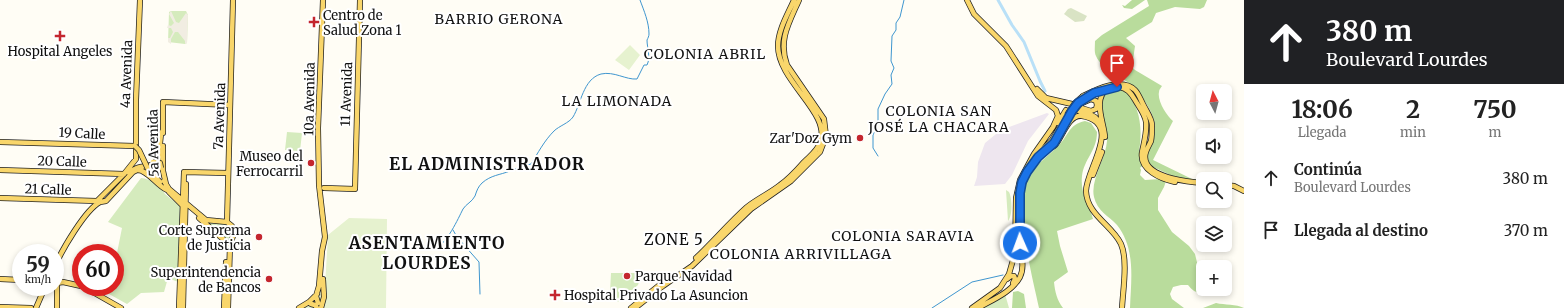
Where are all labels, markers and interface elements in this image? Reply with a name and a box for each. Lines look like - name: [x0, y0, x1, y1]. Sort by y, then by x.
- place label: Centro de Salud Zona 1: [323, 7, 402, 39]
- district label: BARRIO GERONA: [435, 10, 563, 28]
- text: 380 m: [1326, 13, 1412, 49]
- marker: Centro de Salud Zona 1: [308, 16, 320, 28]
- icon: ahead: [1260, 16, 1312, 68]
- marker: Hospital Angeles: [54, 30, 66, 42]
- street label: 4a Avenida: [117, 40, 136, 108]
- place label: Hospital Angeles: [8, 43, 112, 60]
- district label: COLONIA ABRIL: [644, 45, 766, 63]
- pin: [1100, 46, 1134, 87]
- text: Boulevard Lourdes: [1326, 48, 1488, 71]
- icon: arrive: [1106, 52, 1128, 74]
- street label: 11 Avenida: [337, 61, 356, 127]
- street label: 10a Avenida: [300, 62, 319, 136]
- street label: 7a Avenida: [210, 82, 229, 150]
- north arrow: [1196, 84, 1232, 120]
- map controls: [1196, 84, 1232, 296]
- district label: LA LIMONADA: [562, 92, 673, 110]
- text: 18:06: [1291, 94, 1353, 125]
- text: 2: [1406, 94, 1420, 125]
- text: 750: [1473, 94, 1517, 125]
- district label: COLONIA SAN JOSÉ LA CHACARA: [867, 102, 1010, 136]
- street label: 5a Avenida: [144, 109, 163, 177]
- street label: 19 Calle: [58, 124, 106, 143]
- text: Llegada: [1298, 124, 1346, 141]
- text: min: [1400, 124, 1426, 141]
- text: m: [1488, 124, 1501, 141]
- button: sound: [1196, 128, 1232, 164]
- place label: Zar'Doz Gym: [769, 130, 852, 147]
- marker: Zar'Doz Gym: [855, 133, 865, 143]
- place label: Museo del Ferrocarril: [236, 148, 303, 180]
- street label: 20 Calle: [37, 152, 87, 171]
- district label: EL ADMINISTRADOR: [389, 153, 585, 175]
- marker: Museo del Ferrocarril: [306, 158, 316, 168]
- text: Continúa: [1294, 160, 1362, 179]
- icon: ahead: [1260, 167, 1282, 189]
- text: 380 m: [1503, 169, 1548, 188]
- button: search: [1196, 172, 1232, 208]
- text: Boulevard Lourdes: [1294, 179, 1411, 196]
- street label: 21 Calle: [24, 180, 72, 199]
- button: layers: [1196, 216, 1232, 252]
- icon: arrive: [1260, 219, 1282, 241]
- text: Llegada al destino: [1294, 221, 1428, 240]
- text: 370 m: [1504, 221, 1548, 240]
- place label: Corte Suprema de Justicia: [159, 222, 251, 254]
- position arrow: [999, 222, 1041, 264]
- district label: COLONIA SARAVIA: [831, 227, 975, 245]
- district label: ZONE 5: [644, 230, 704, 249]
- marker: Corte Suprema de Justicia: [254, 232, 264, 242]
- district label: ASENTAMIENTO LOURDES: [348, 232, 505, 274]
- speed limit sign: 60: [72, 244, 124, 296]
- district label: COLONIA ARRIVILLAGA: [710, 245, 892, 263]
- text: 59: [26, 252, 50, 277]
- button: +: [1196, 260, 1232, 296]
- place label: Superintendencia de Bancos: [151, 264, 261, 296]
- place label: Parque Navidad: [635, 268, 732, 285]
- marker: Parque Navidad: [622, 271, 632, 281]
- text: km/h: [25, 273, 51, 286]
- marker: Superintendencia de Bancos: [264, 274, 274, 284]
- place label: Hospital Privado La Asuncion: [564, 287, 749, 304]
- marker: Hospital Privado La Asuncion: [549, 289, 561, 301]

